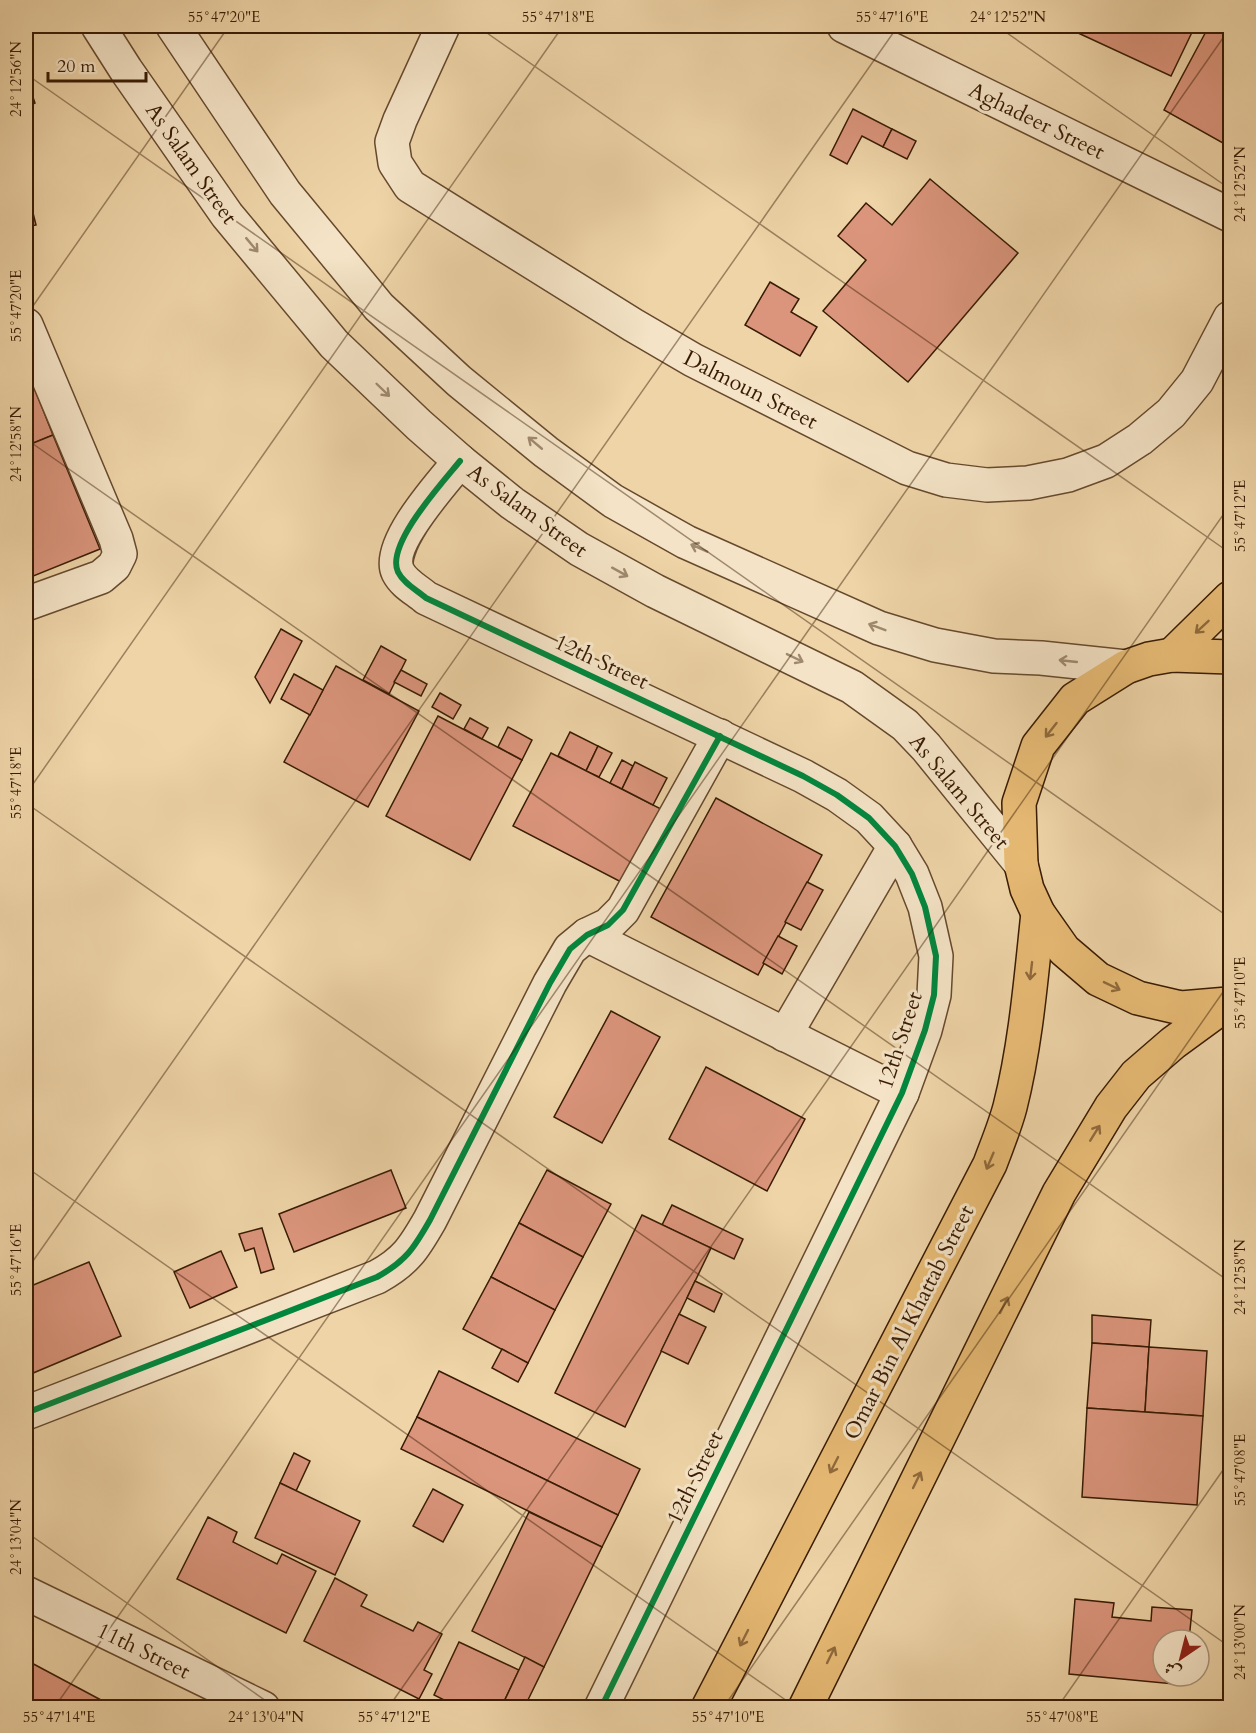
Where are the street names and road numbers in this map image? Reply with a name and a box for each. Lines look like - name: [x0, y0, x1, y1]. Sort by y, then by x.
- street label: Aghadeer Street: [963, 75, 1110, 167]
- street label: As Salam Street: [138, 97, 244, 230]
- street label: Dalmoun Street: [678, 343, 823, 437]
- street label: As Salam Street: [461, 457, 594, 565]
- street label: 12th Street: [550, 627, 653, 697]
- street label: As Salam Street: [902, 728, 1016, 856]
- street label: 12th Street: [870, 988, 930, 1093]
- street label: Omar Bin Al Khattab Street: [837, 1200, 981, 1445]
- street label: 12th Street: [659, 1426, 730, 1529]
- street label: 11th Street: [92, 1615, 195, 1686]

